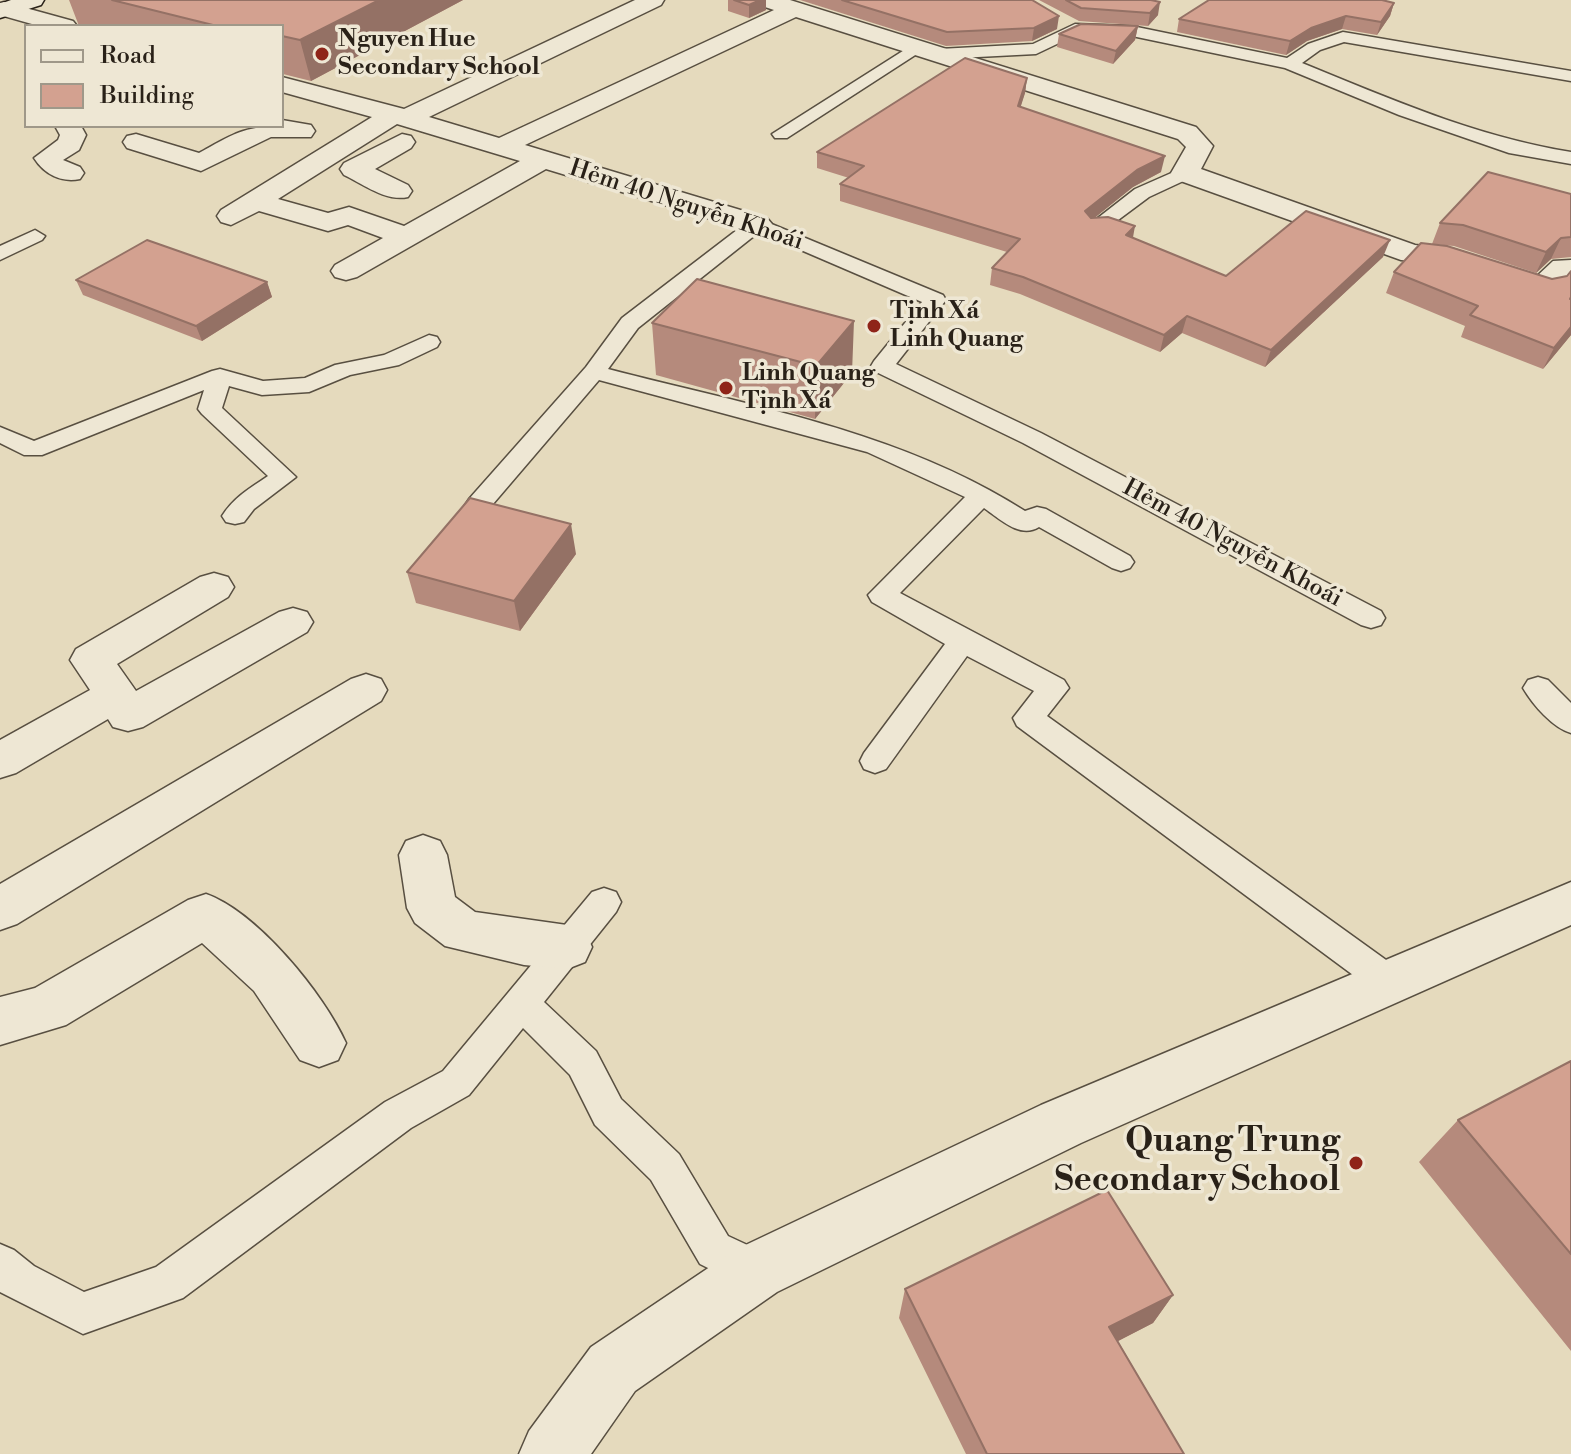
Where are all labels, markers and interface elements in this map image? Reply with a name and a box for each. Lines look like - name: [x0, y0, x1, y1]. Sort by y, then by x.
- legend: [24, 24, 284, 128]
- place label: Nguyen Hue Secondary School: [338, 26, 540, 82]
- text: Road: [100, 41, 156, 71]
- marker: Nguyen Hue Secondary School: [313, 45, 331, 63]
- text: Building: [100, 81, 194, 111]
- street label: Hẻm 40 Nguyễn Khoái: [565, 155, 807, 257]
- place label: Tịnh Xá Linh Quang: [890, 298, 1023, 354]
- marker: Tịnh Xá Linh Quang: [865, 317, 883, 335]
- place label: Linh Quang Tịnh Xá: [742, 360, 875, 416]
- marker: Linh Quang Tịnh Xá: [717, 379, 735, 397]
- street label: Hẻm 40 Nguyễn Khoái: [1117, 474, 1347, 614]
- place label: Quang Trung Secondary School: [1054, 1123, 1340, 1202]
- marker: Quang Trung Secondary School: [1347, 1154, 1365, 1172]

